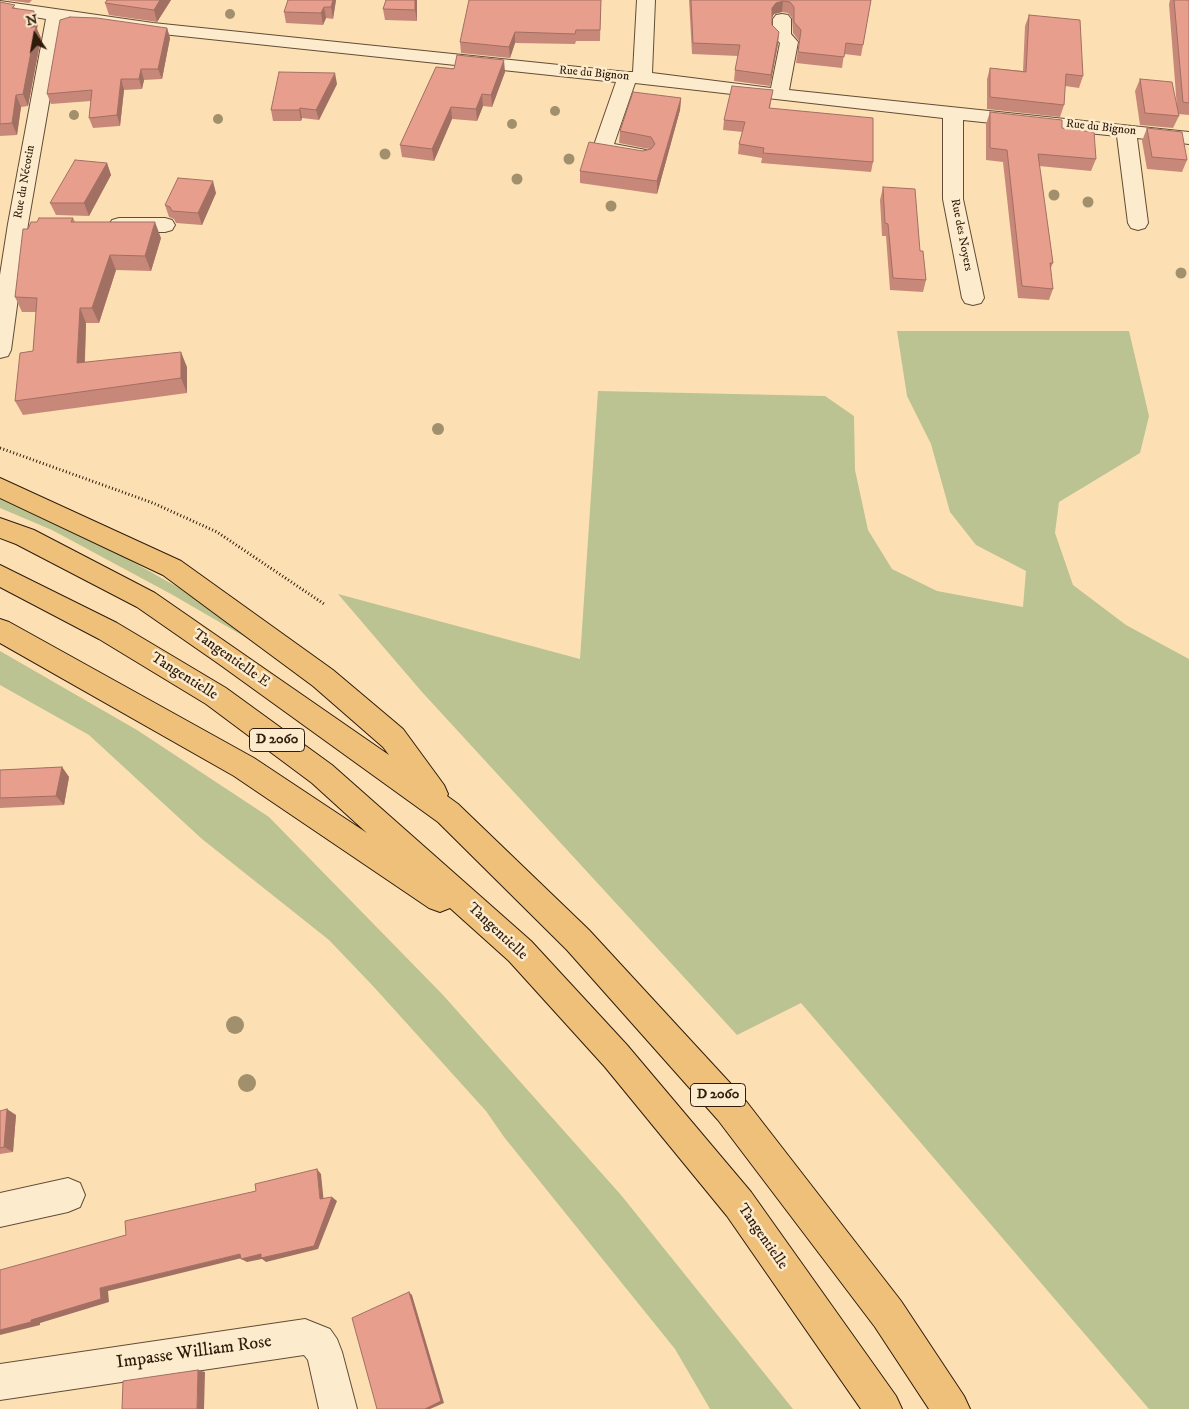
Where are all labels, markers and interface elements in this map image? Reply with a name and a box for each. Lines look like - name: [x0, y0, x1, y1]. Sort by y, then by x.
- north arrow: [10, 10, 60, 60]
- text: N: [24, 10, 39, 30]
- street label: Rue du Bignon: [558, 64, 630, 84]
- street label: Rue du Bignon: [1065, 117, 1137, 139]
- street label: Rue du Nécotin: [11, 144, 39, 220]
- street label: Rue des Noyers: [947, 198, 975, 272]
- street label: Tangentielle E: [189, 626, 273, 692]
- street label: Tangentielle: [147, 649, 221, 705]
- road number: D 2060: [250, 728, 304, 752]
- street label: Tangentielle: [463, 900, 531, 964]
- road number: D 2060: [690, 1084, 746, 1106]
- street label: Tangentielle: [733, 1201, 791, 1273]
- street label: Impasse William Rose: [115, 1331, 273, 1375]

